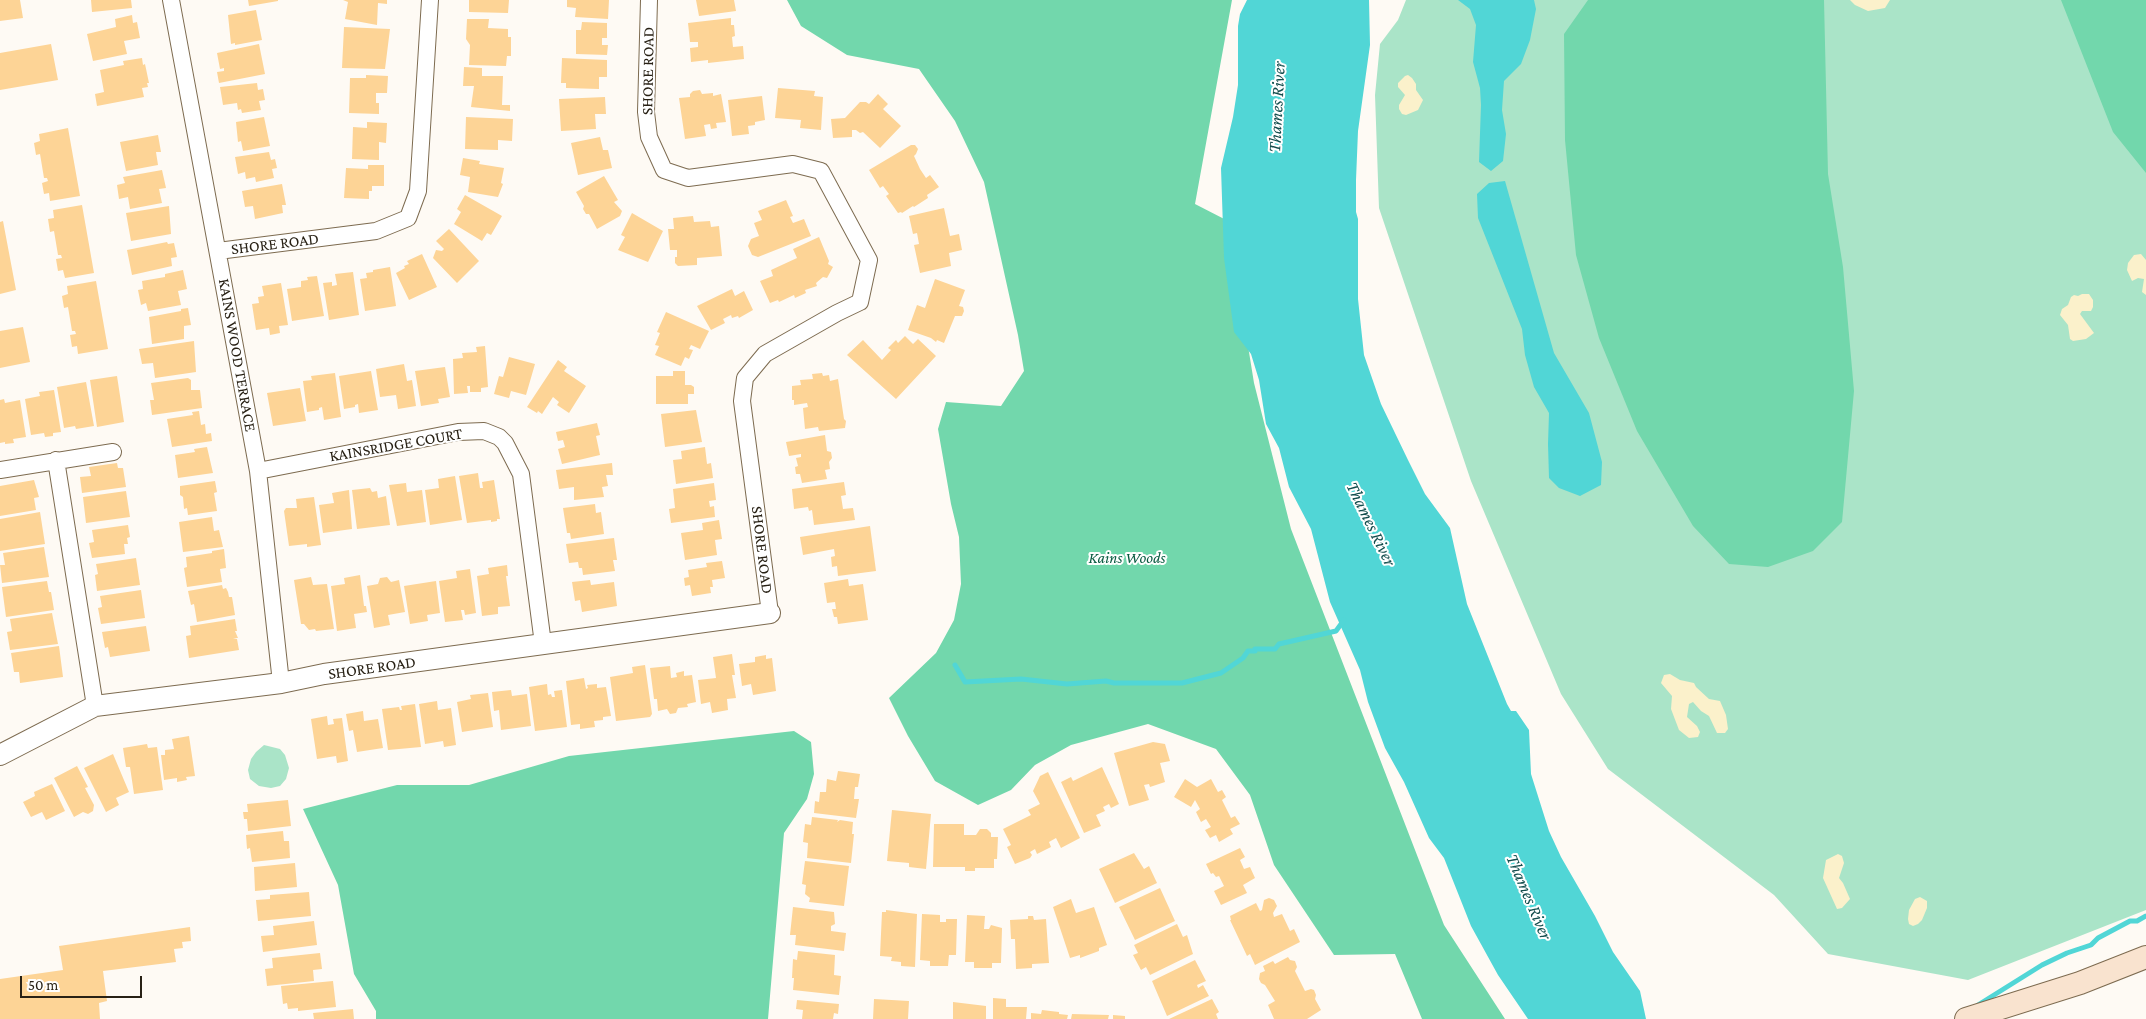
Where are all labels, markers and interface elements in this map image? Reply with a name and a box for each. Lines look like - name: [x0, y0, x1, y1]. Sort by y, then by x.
- street label: SHORE ROAD: [638, 27, 658, 115]
- water label: Thames River: [1264, 61, 1290, 153]
- street label: SHORE ROAD: [230, 229, 320, 259]
- street label: KAINS WOOD TERRACE: [214, 277, 260, 433]
- street label: KAINSRIDGE COURT: [328, 424, 464, 466]
- water label: Thames River: [1341, 478, 1401, 570]
- street label: SHORE ROAD: [747, 505, 777, 595]
- park label: Kains Woods: [1088, 548, 1166, 568]
- street label: SHORE ROAD: [327, 652, 417, 684]
- water label: Thames River: [1501, 851, 1557, 943]
- scale bar: [22, 966, 145, 998]
- text: 50 m: [28, 977, 58, 993]

